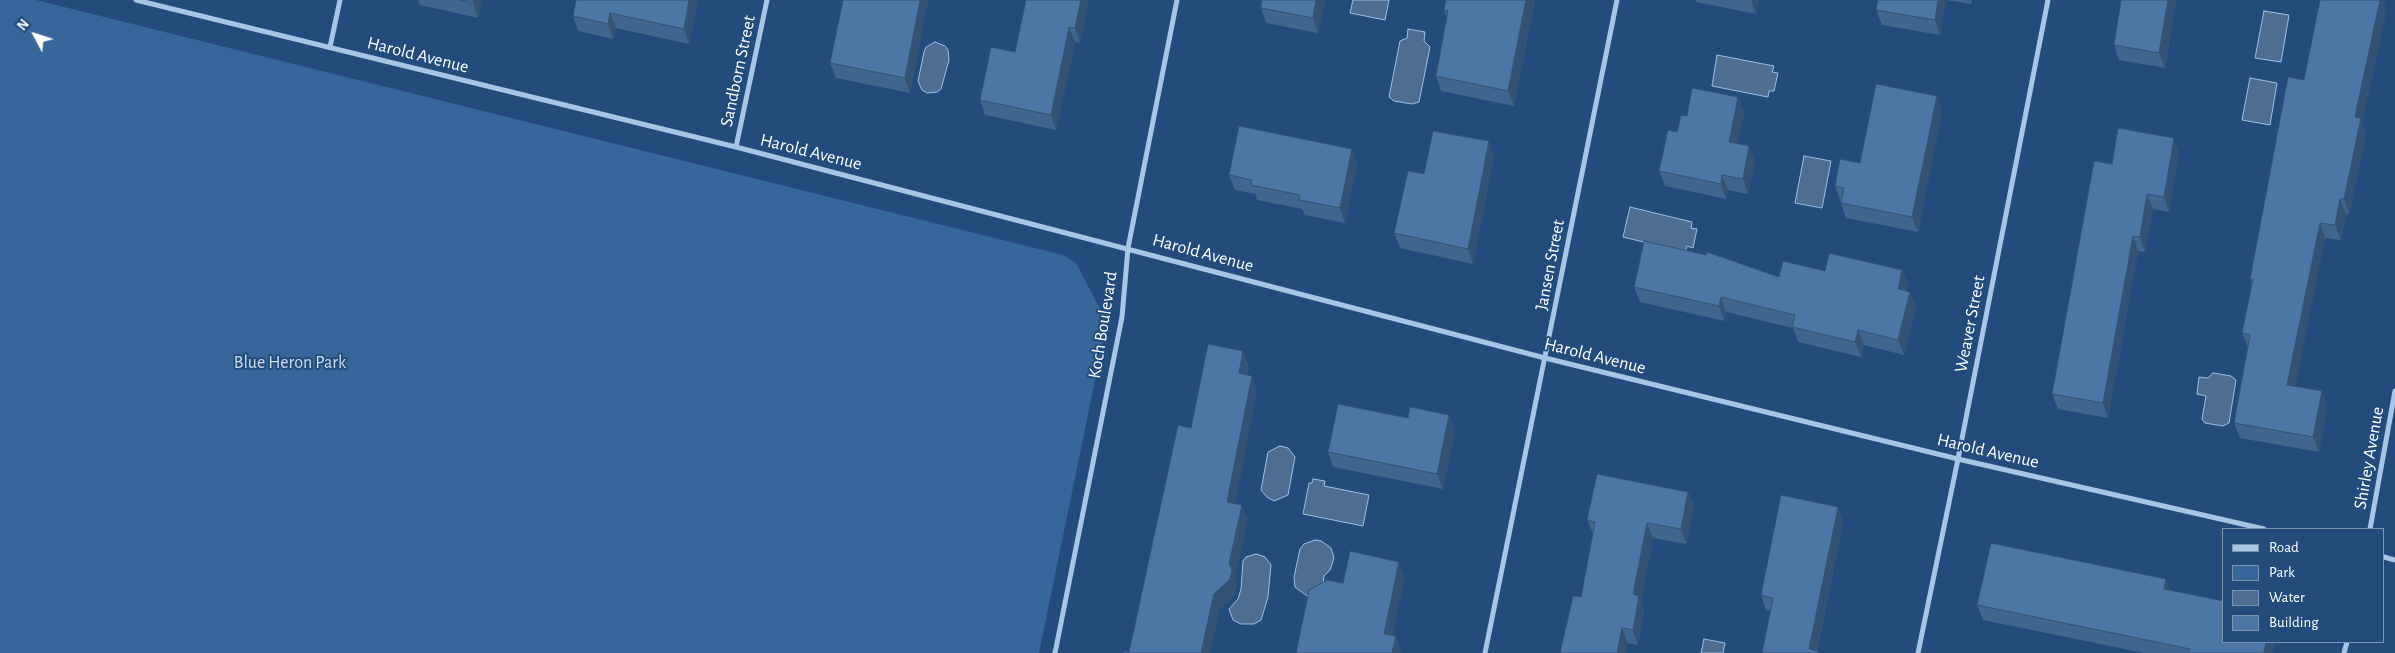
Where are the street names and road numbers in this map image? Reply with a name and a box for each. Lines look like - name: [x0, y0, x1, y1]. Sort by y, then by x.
- street label: Sandborn Street: [716, 13, 760, 129]
- street label: Harold Avenue: [365, 32, 471, 78]
- street label: Harold Avenue: [758, 129, 864, 175]
- street label: Jansen Street: [1531, 218, 1569, 312]
- street label: Harold Avenue: [1150, 229, 1256, 277]
- street label: Koch Boulevard: [1084, 270, 1122, 380]
- street label: Weaver Street: [1950, 274, 1990, 374]
- street label: Harold Avenue: [1542, 333, 1648, 379]
- street label: Shirley Avenue: [2349, 405, 2389, 511]
- street label: Harold Avenue: [1935, 429, 2041, 473]

